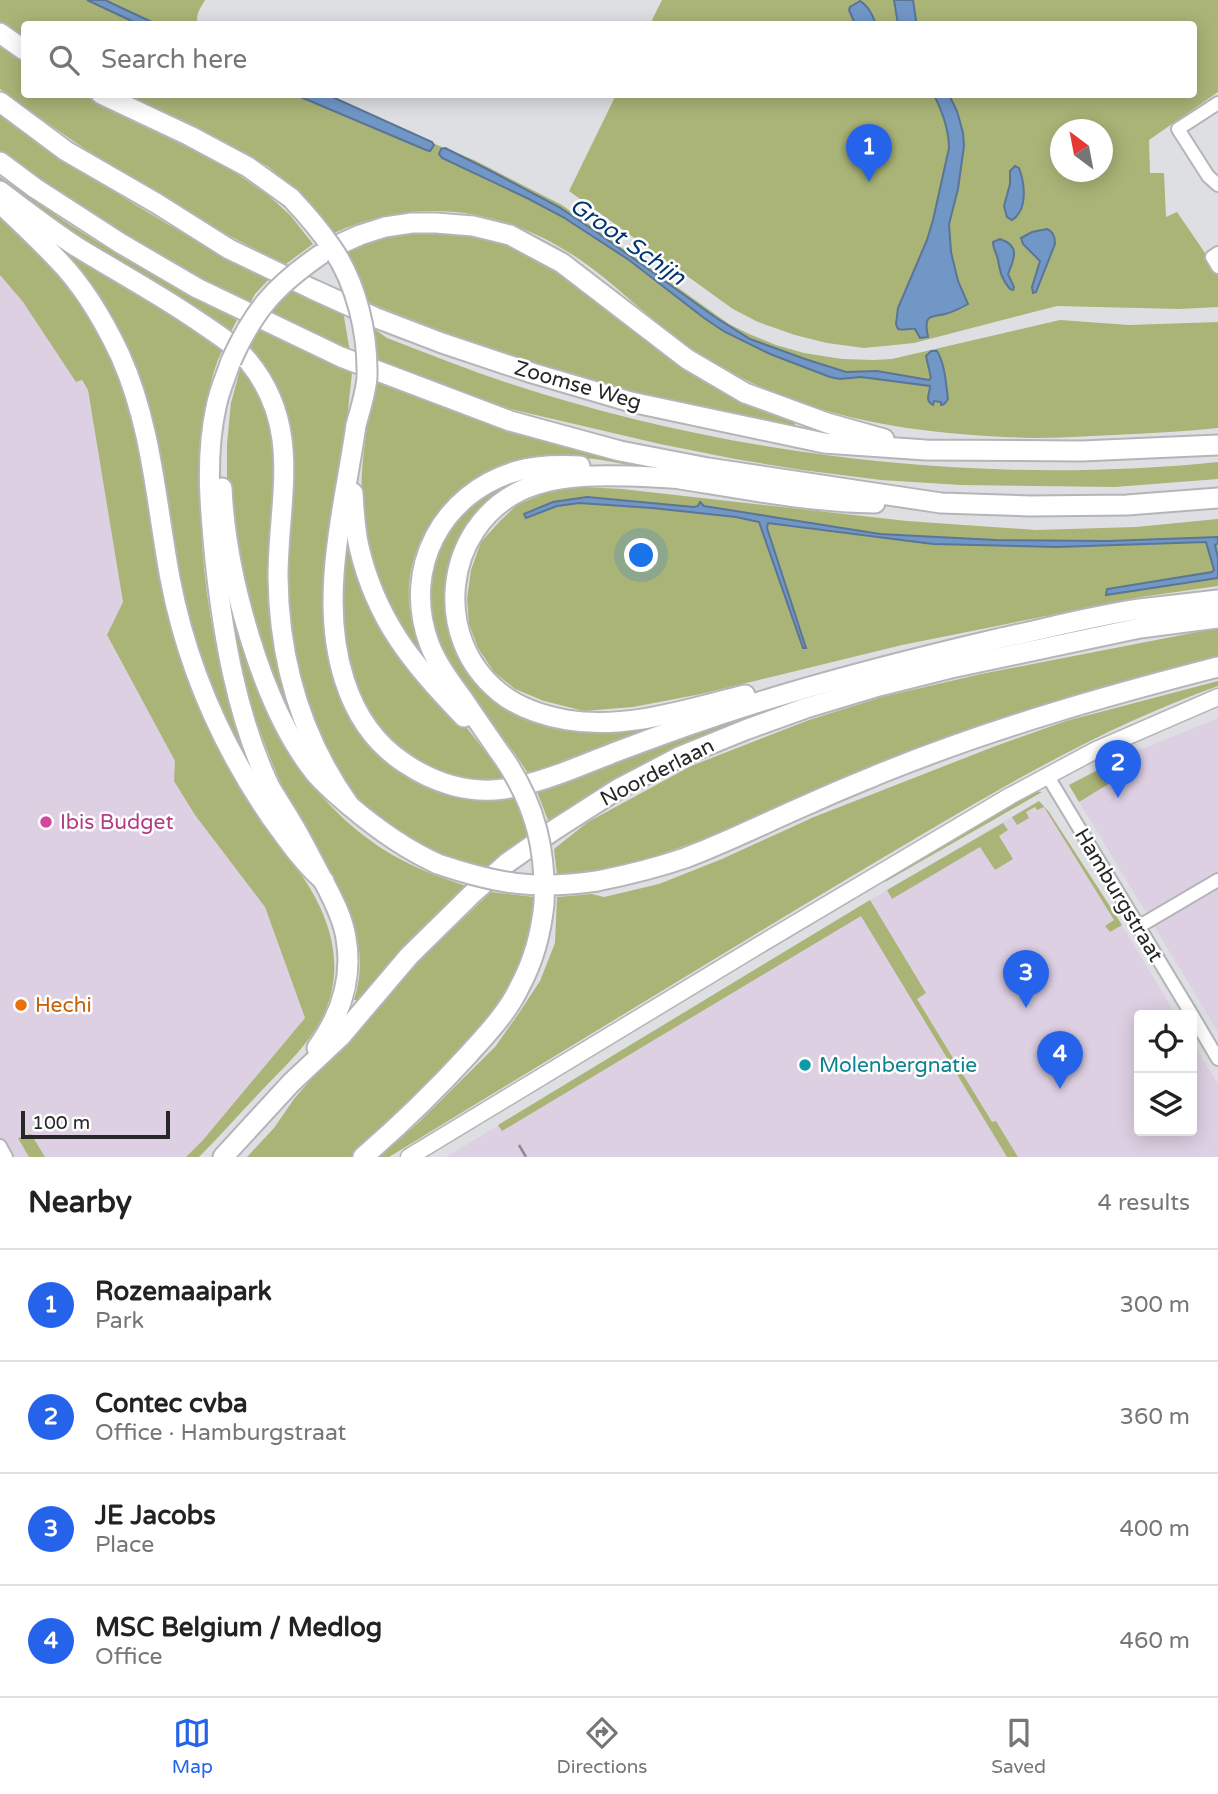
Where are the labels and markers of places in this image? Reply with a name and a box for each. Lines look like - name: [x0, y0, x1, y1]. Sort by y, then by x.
- pin: 1: [846, 124, 892, 182]
- pin: 2: [1095, 740, 1141, 798]
- place label: Ibis Budget: [60, 810, 173, 835]
- marker: Ibis Budget: [38, 814, 54, 830]
- pin: 3: [1003, 950, 1049, 1008]
- place label: Hechi: [35, 993, 92, 1018]
- marker: Hechi: [13, 997, 29, 1013]
- pin: 4: [1037, 1031, 1083, 1089]
- place label: Molenbergnatie: [819, 1053, 977, 1078]
- marker: Molenbergnatie: [797, 1057, 813, 1073]

